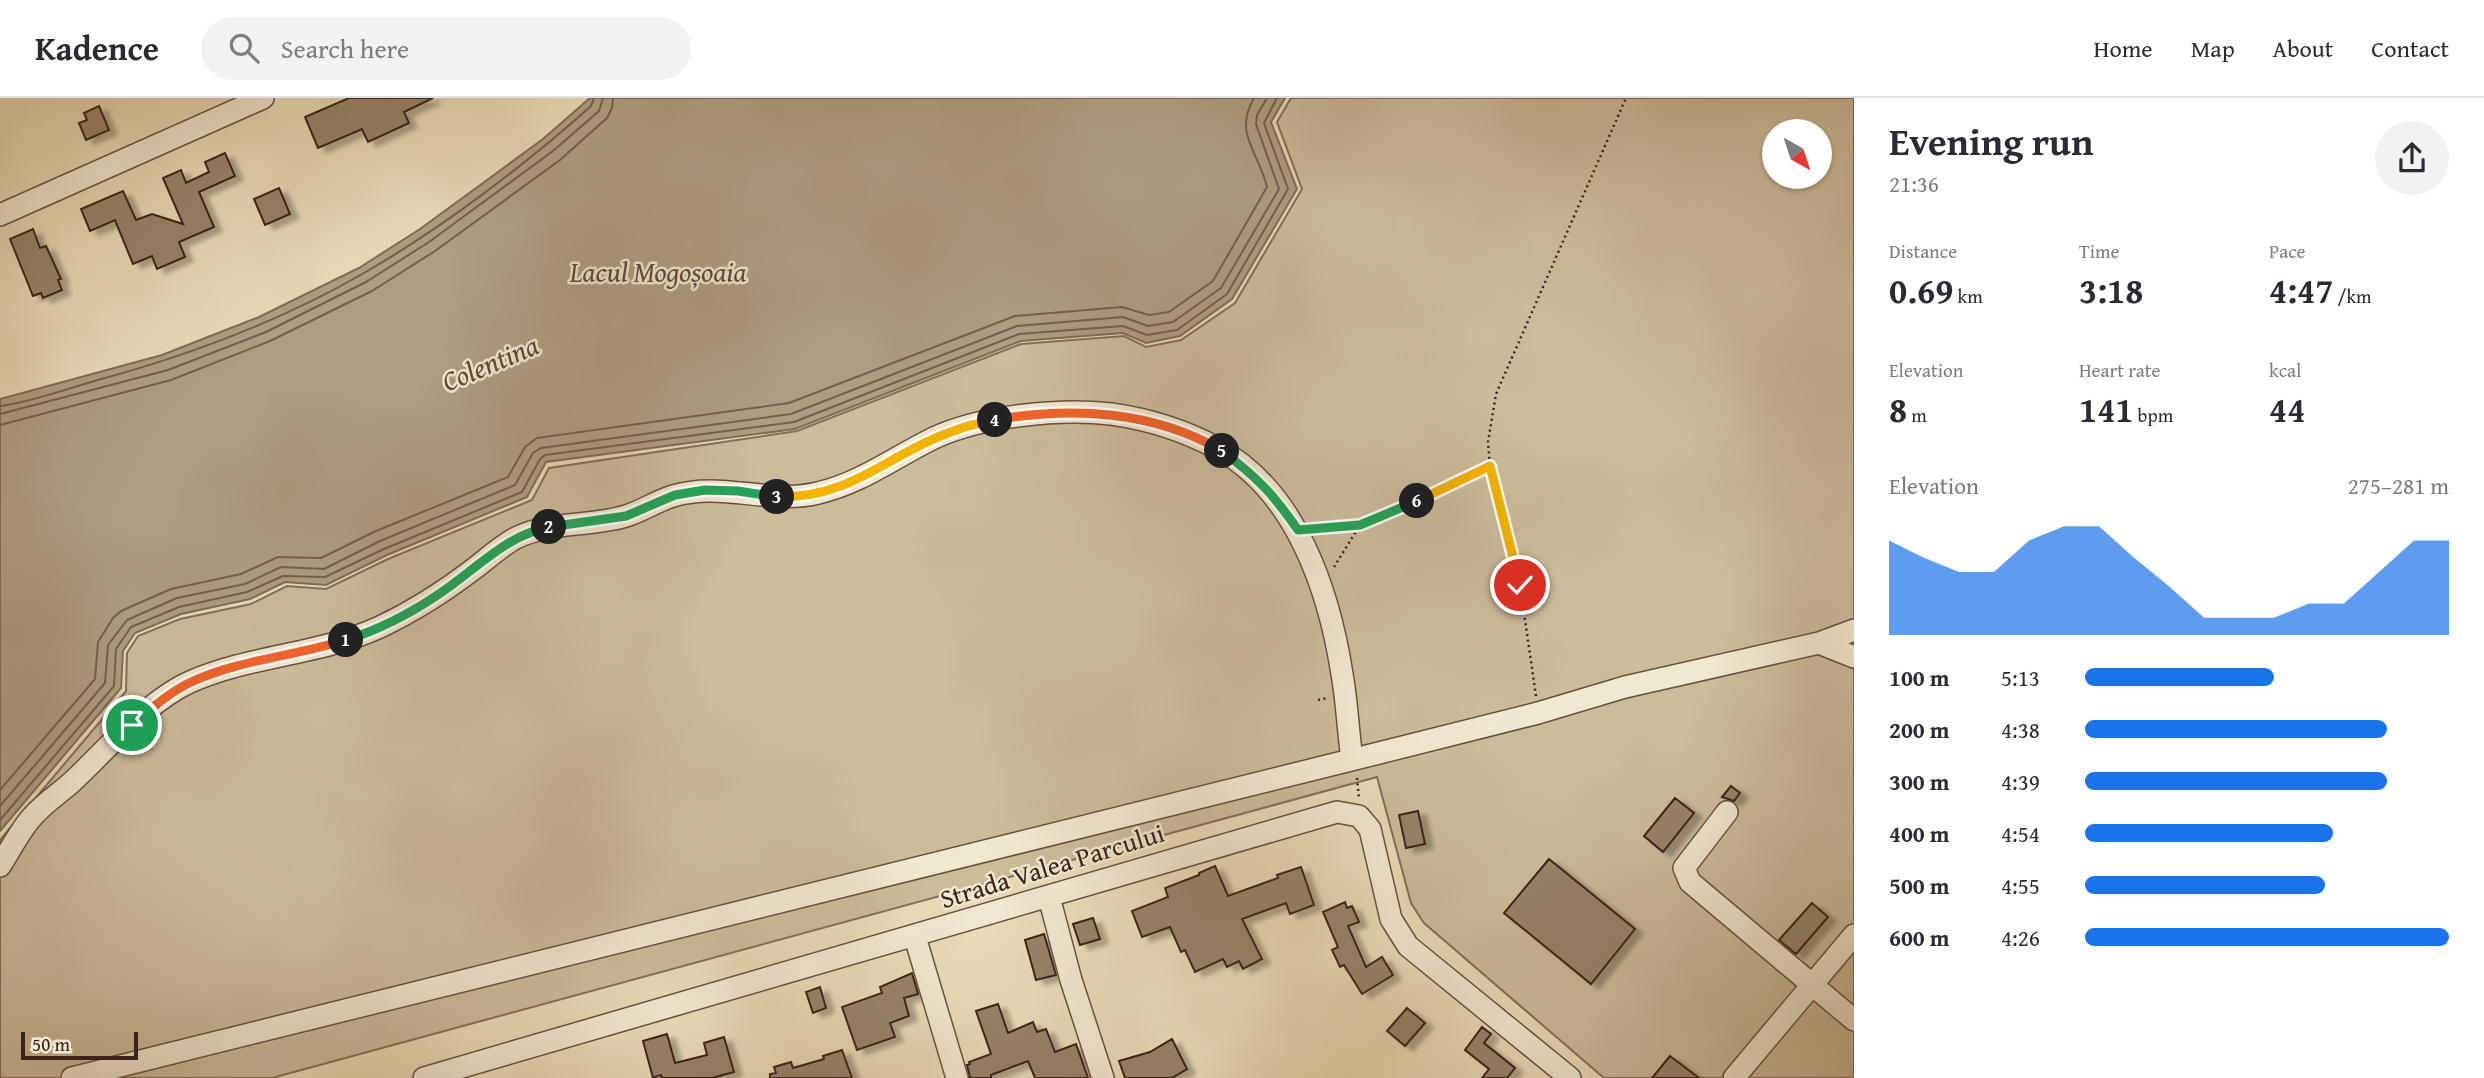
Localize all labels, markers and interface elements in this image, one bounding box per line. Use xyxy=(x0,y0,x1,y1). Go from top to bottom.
search box xyxy=(201,17,691,80)
text: Kadence xyxy=(35,24,159,72)
icon: search xyxy=(225,29,263,67)
text: Search here xyxy=(281,29,409,68)
text: Home xyxy=(2094,31,2153,66)
text: Map xyxy=(2191,31,2235,66)
text: About xyxy=(2273,31,2333,66)
text: Contact xyxy=(2371,31,2449,66)
text: Evening run xyxy=(1889,113,2093,169)
north arrow xyxy=(1762,119,1832,189)
map controls xyxy=(1762,119,1832,189)
button: share xyxy=(2375,121,2449,195)
text: 21:36 xyxy=(1889,167,1939,200)
text: Distance xyxy=(1889,237,1957,265)
text: Time xyxy=(2079,237,2119,265)
text: Pace xyxy=(2269,237,2306,265)
water label: Lacul Mogoșoaia xyxy=(569,251,746,292)
text: 0.69 xyxy=(1889,265,1953,316)
text: 3:18 xyxy=(2079,265,2143,316)
text: 4:47 xyxy=(2269,265,2333,316)
text: km xyxy=(1953,282,1983,310)
text: /km xyxy=(2333,282,2372,310)
water label: Colentina xyxy=(435,324,545,401)
text: Elevation xyxy=(1889,356,1963,384)
text: Heart rate xyxy=(2079,356,2160,384)
text: kcal xyxy=(2269,356,2301,384)
text: 8 xyxy=(1889,384,1907,435)
text: 141 xyxy=(2079,384,2133,435)
text: 44 xyxy=(2269,384,2305,435)
text: m xyxy=(1907,401,1927,429)
text: bpm xyxy=(2133,401,2173,429)
pin: 4 xyxy=(978,402,1012,438)
text: 4 xyxy=(990,405,999,433)
pin: 5 xyxy=(1204,434,1240,468)
text: 5 xyxy=(1217,436,1226,464)
text: Elevation xyxy=(1889,469,1979,502)
text: 275–281 m xyxy=(2348,469,2449,502)
pin: 3 xyxy=(760,480,794,514)
text: 3 xyxy=(772,482,781,510)
pin: 6 xyxy=(1400,484,1434,518)
text: 6 xyxy=(1412,486,1421,514)
pin: 2 xyxy=(532,510,566,544)
text: 2 xyxy=(544,512,553,540)
pin xyxy=(1490,555,1550,615)
icon: check xyxy=(1501,566,1539,604)
pin: 1 xyxy=(328,622,364,658)
text: 1 xyxy=(341,625,350,653)
text: 100 m xyxy=(1889,661,1950,694)
text: 5:13 xyxy=(2001,661,2040,694)
pin xyxy=(102,695,162,755)
icon: arrive xyxy=(113,706,151,744)
text: 200 m xyxy=(1889,713,1950,746)
text: 4:38 xyxy=(2001,713,2040,746)
text: 300 m xyxy=(1889,765,1950,798)
text: 4:39 xyxy=(2001,765,2040,798)
street label: Strada Valea Parcului xyxy=(935,813,1169,918)
text: 400 m xyxy=(1889,817,1950,850)
text: 4:54 xyxy=(2001,817,2040,850)
text: 500 m xyxy=(1889,869,1950,902)
text: 4:55 xyxy=(2001,869,2040,902)
text: 600 m xyxy=(1889,921,1950,954)
text: 4:26 xyxy=(2001,921,2040,954)
scale bar xyxy=(21,1029,138,1061)
text: 50 m xyxy=(32,1030,70,1058)

